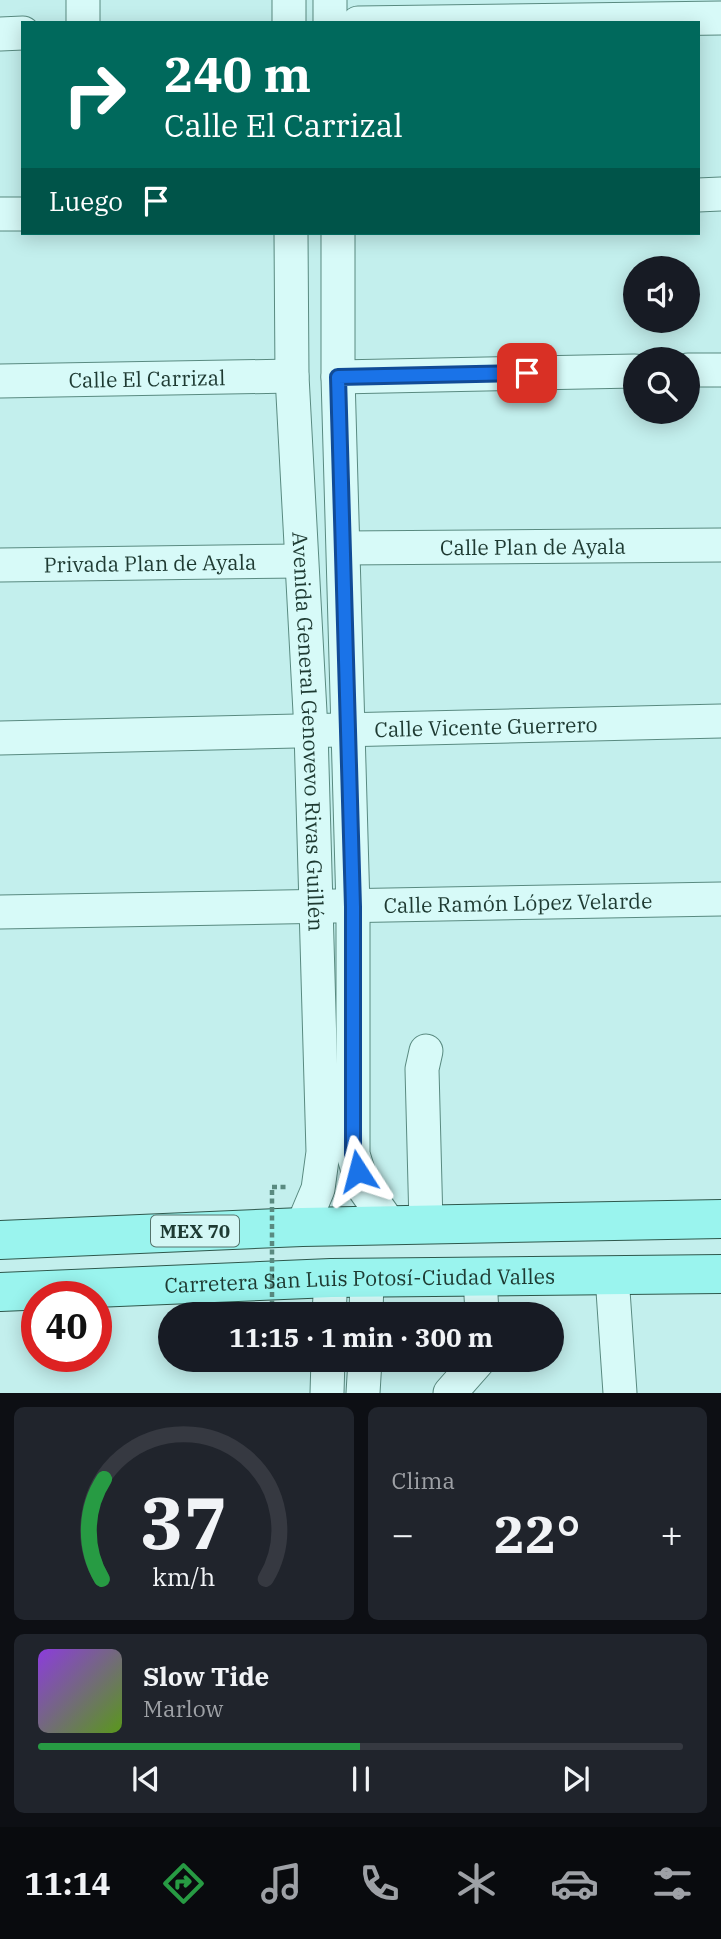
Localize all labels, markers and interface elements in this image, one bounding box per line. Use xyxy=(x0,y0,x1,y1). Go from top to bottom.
text: 240 m xyxy=(164,42,311,105)
icon: right xyxy=(49,49,140,140)
text: Calle El Carrizal xyxy=(164,104,403,146)
icon: arrive xyxy=(137,182,175,220)
text: Luego xyxy=(49,184,123,218)
map controls xyxy=(623,256,700,424)
button: sound xyxy=(623,256,700,333)
pin xyxy=(497,343,557,403)
button: search xyxy=(623,347,700,424)
icon: arrive xyxy=(508,354,546,392)
street label: Calle El Carrizal xyxy=(68,363,226,394)
street label: Avenida General Genovevo Rivas Guillén xyxy=(286,531,331,932)
street label: Calle Plan de Ayala xyxy=(440,532,626,561)
street label: Privada Plan de Ayala xyxy=(43,548,257,578)
street label: Calle Vicente Guerrero xyxy=(374,710,598,743)
street label: Calle Ramón López Velarde xyxy=(383,886,653,919)
position arrow xyxy=(321,1134,395,1208)
road number: MEX 70 xyxy=(151,1216,239,1246)
street label: Carretera San Luis Potosí-Ciudad Valles xyxy=(164,1262,555,1299)
speed limit sign: 40 xyxy=(21,1281,112,1372)
text: 11:15 · 1 min · 300 m xyxy=(229,1320,493,1354)
text: Clima xyxy=(392,1465,455,1495)
text: 37 xyxy=(140,1475,227,1570)
text: 22° xyxy=(494,1500,581,1567)
text: − xyxy=(392,1509,414,1558)
text: + xyxy=(660,1509,683,1558)
text: km/h xyxy=(152,1560,215,1593)
text: Slow Tide xyxy=(143,1659,269,1693)
text: Marlow xyxy=(143,1693,223,1723)
icon: previous xyxy=(127,1760,165,1798)
icon: pause xyxy=(342,1760,380,1798)
icon: next xyxy=(557,1760,595,1798)
icon: directions xyxy=(159,1859,208,1908)
icon: music xyxy=(257,1859,306,1908)
icon: phone xyxy=(355,1859,404,1908)
icon: climate xyxy=(452,1859,501,1908)
icon: car xyxy=(550,1859,599,1908)
icon: filters xyxy=(648,1859,697,1908)
text: 11:14 xyxy=(24,1862,111,1904)

